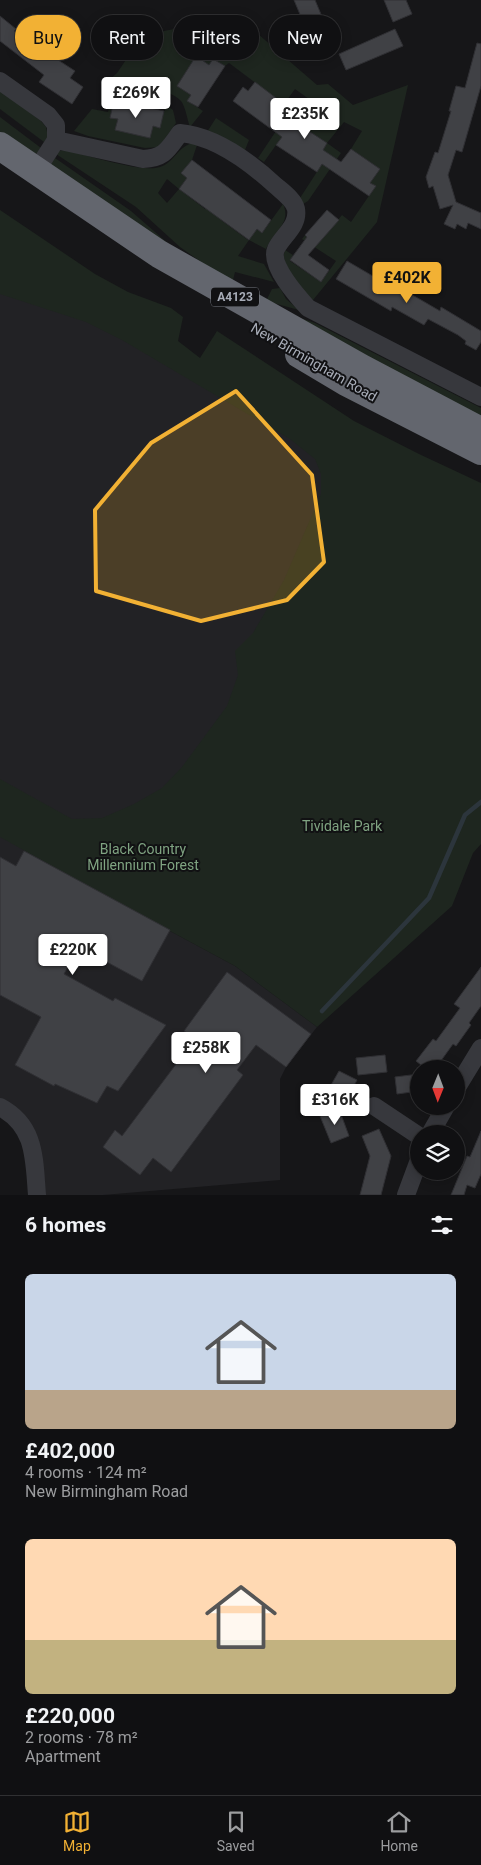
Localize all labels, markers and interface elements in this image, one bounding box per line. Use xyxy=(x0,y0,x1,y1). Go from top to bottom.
chip: Buy xyxy=(15,15,81,60)
chip: Rent xyxy=(91,15,163,60)
chip: Filters xyxy=(173,15,259,60)
chip: New xyxy=(269,15,341,60)
pin: £269K xyxy=(101,76,171,119)
text: £269K xyxy=(112,83,160,102)
pin: £235K xyxy=(270,98,340,140)
text: £235K xyxy=(281,104,329,123)
pin: £402K xyxy=(372,262,442,304)
text: £402K xyxy=(383,268,431,287)
road number: A4123 xyxy=(211,288,259,306)
street label: New Birmingham Road xyxy=(248,319,380,405)
park label: Tividale Park xyxy=(302,818,383,834)
park label: Black Country Millennium Forest xyxy=(87,841,199,873)
pin: £220K xyxy=(38,934,108,976)
text: £220K xyxy=(49,940,97,959)
pin: £258K xyxy=(171,1032,241,1074)
text: £258K xyxy=(182,1038,230,1057)
north arrow xyxy=(410,1060,465,1115)
map controls xyxy=(410,1060,465,1180)
pin: £316K xyxy=(300,1084,370,1126)
text: £316K xyxy=(311,1090,359,1109)
button: layers xyxy=(410,1125,465,1180)
icon: filters xyxy=(428,1211,456,1239)
text: 6 homes xyxy=(25,1213,106,1237)
icon: home xyxy=(196,1307,286,1397)
text: £402,000 xyxy=(25,1439,115,1463)
text: 4 rooms · 124 m² xyxy=(25,1463,147,1482)
text: New Birmingham Road xyxy=(25,1482,188,1501)
icon: home xyxy=(196,1572,286,1662)
text: £220,000 xyxy=(25,1704,115,1728)
text: 2 rooms · 78 m² xyxy=(25,1728,138,1747)
text: Apartment xyxy=(25,1747,101,1766)
tab: Map xyxy=(63,1808,91,1854)
tab: Saved xyxy=(217,1808,255,1854)
tab: Home xyxy=(380,1808,418,1854)

